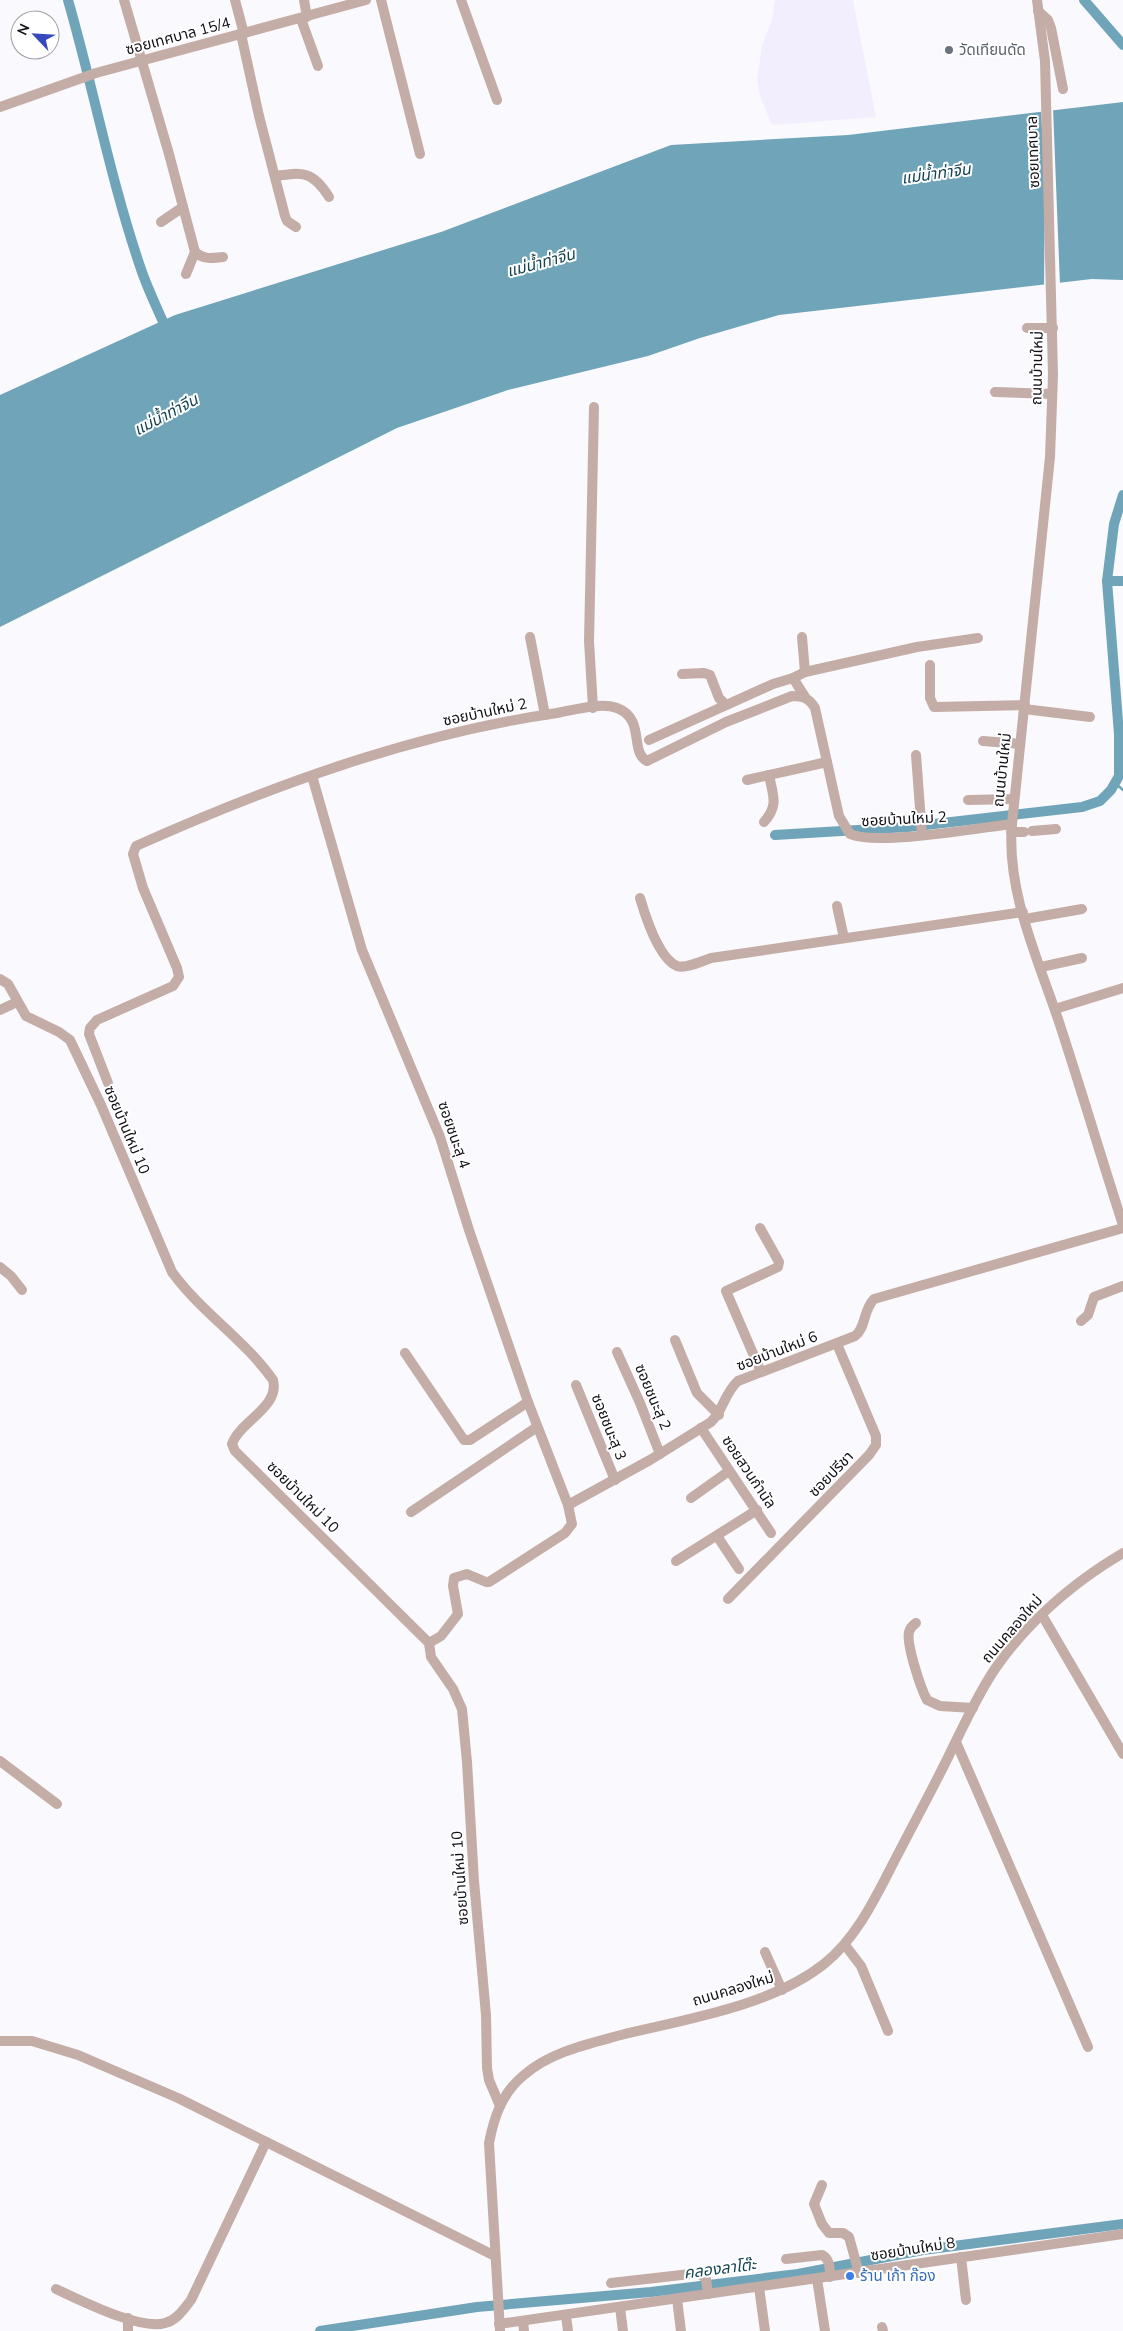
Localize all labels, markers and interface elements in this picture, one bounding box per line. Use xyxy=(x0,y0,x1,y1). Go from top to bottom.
north arrow xyxy=(10,10,60,60)
street label: ซอยเทศบาล 15/4 xyxy=(123,12,233,60)
text: N xyxy=(13,21,34,38)
place label: วัดเทียนดัด xyxy=(959,40,1026,60)
marker: วัดเทียนดัด xyxy=(943,44,955,56)
street label: ซอยเทศบาล xyxy=(1022,115,1044,189)
water label: แม่น้ำท่าจีน xyxy=(900,157,973,190)
water label: แม่น้ำท่าจีน xyxy=(504,242,579,283)
street label: ถนนบ้านใหม่ xyxy=(1026,331,1048,405)
water label: แม่น้ำท่าจีน xyxy=(130,387,203,441)
street label: ซอยบ้านใหม่ 2 xyxy=(441,693,529,731)
street label: ถนนบ้านใหม่ xyxy=(988,732,1016,808)
street label: ซอยบ้านใหม่ 2 xyxy=(861,807,947,831)
street label: ซอยบ้านใหม่ 10 xyxy=(99,1083,155,1177)
street label: ซอยชนะสุ 4 xyxy=(433,1099,475,1171)
street label: ซอยบ้านใหม่ 6 xyxy=(734,1326,820,1376)
street label: ซอยชนะสุ 2 xyxy=(630,1361,676,1433)
street label: ซอยชนะสุ 3 xyxy=(587,1391,631,1463)
street label: ซอยสวนกำนัล xyxy=(717,1432,781,1512)
street label: ซอยปรีชา xyxy=(804,1447,858,1501)
street label: ซอยบ้านใหม่ 10 xyxy=(263,1457,343,1537)
street label: ถนนคลองใหม่ xyxy=(977,1591,1047,1667)
street label: ซอยบ้านใหม่ 10 xyxy=(447,1830,473,1926)
street label: ถนนคลองใหม่ xyxy=(690,1967,776,2011)
street label: ซอยบ้านใหม่ 8 xyxy=(869,2232,957,2266)
water label: คลองลาโต๊ะ xyxy=(683,2253,759,2284)
place label: ร้าน เก้า ก๊อง xyxy=(860,2266,936,2286)
marker: ร้าน เก้า ก๊อง xyxy=(844,2270,856,2282)

